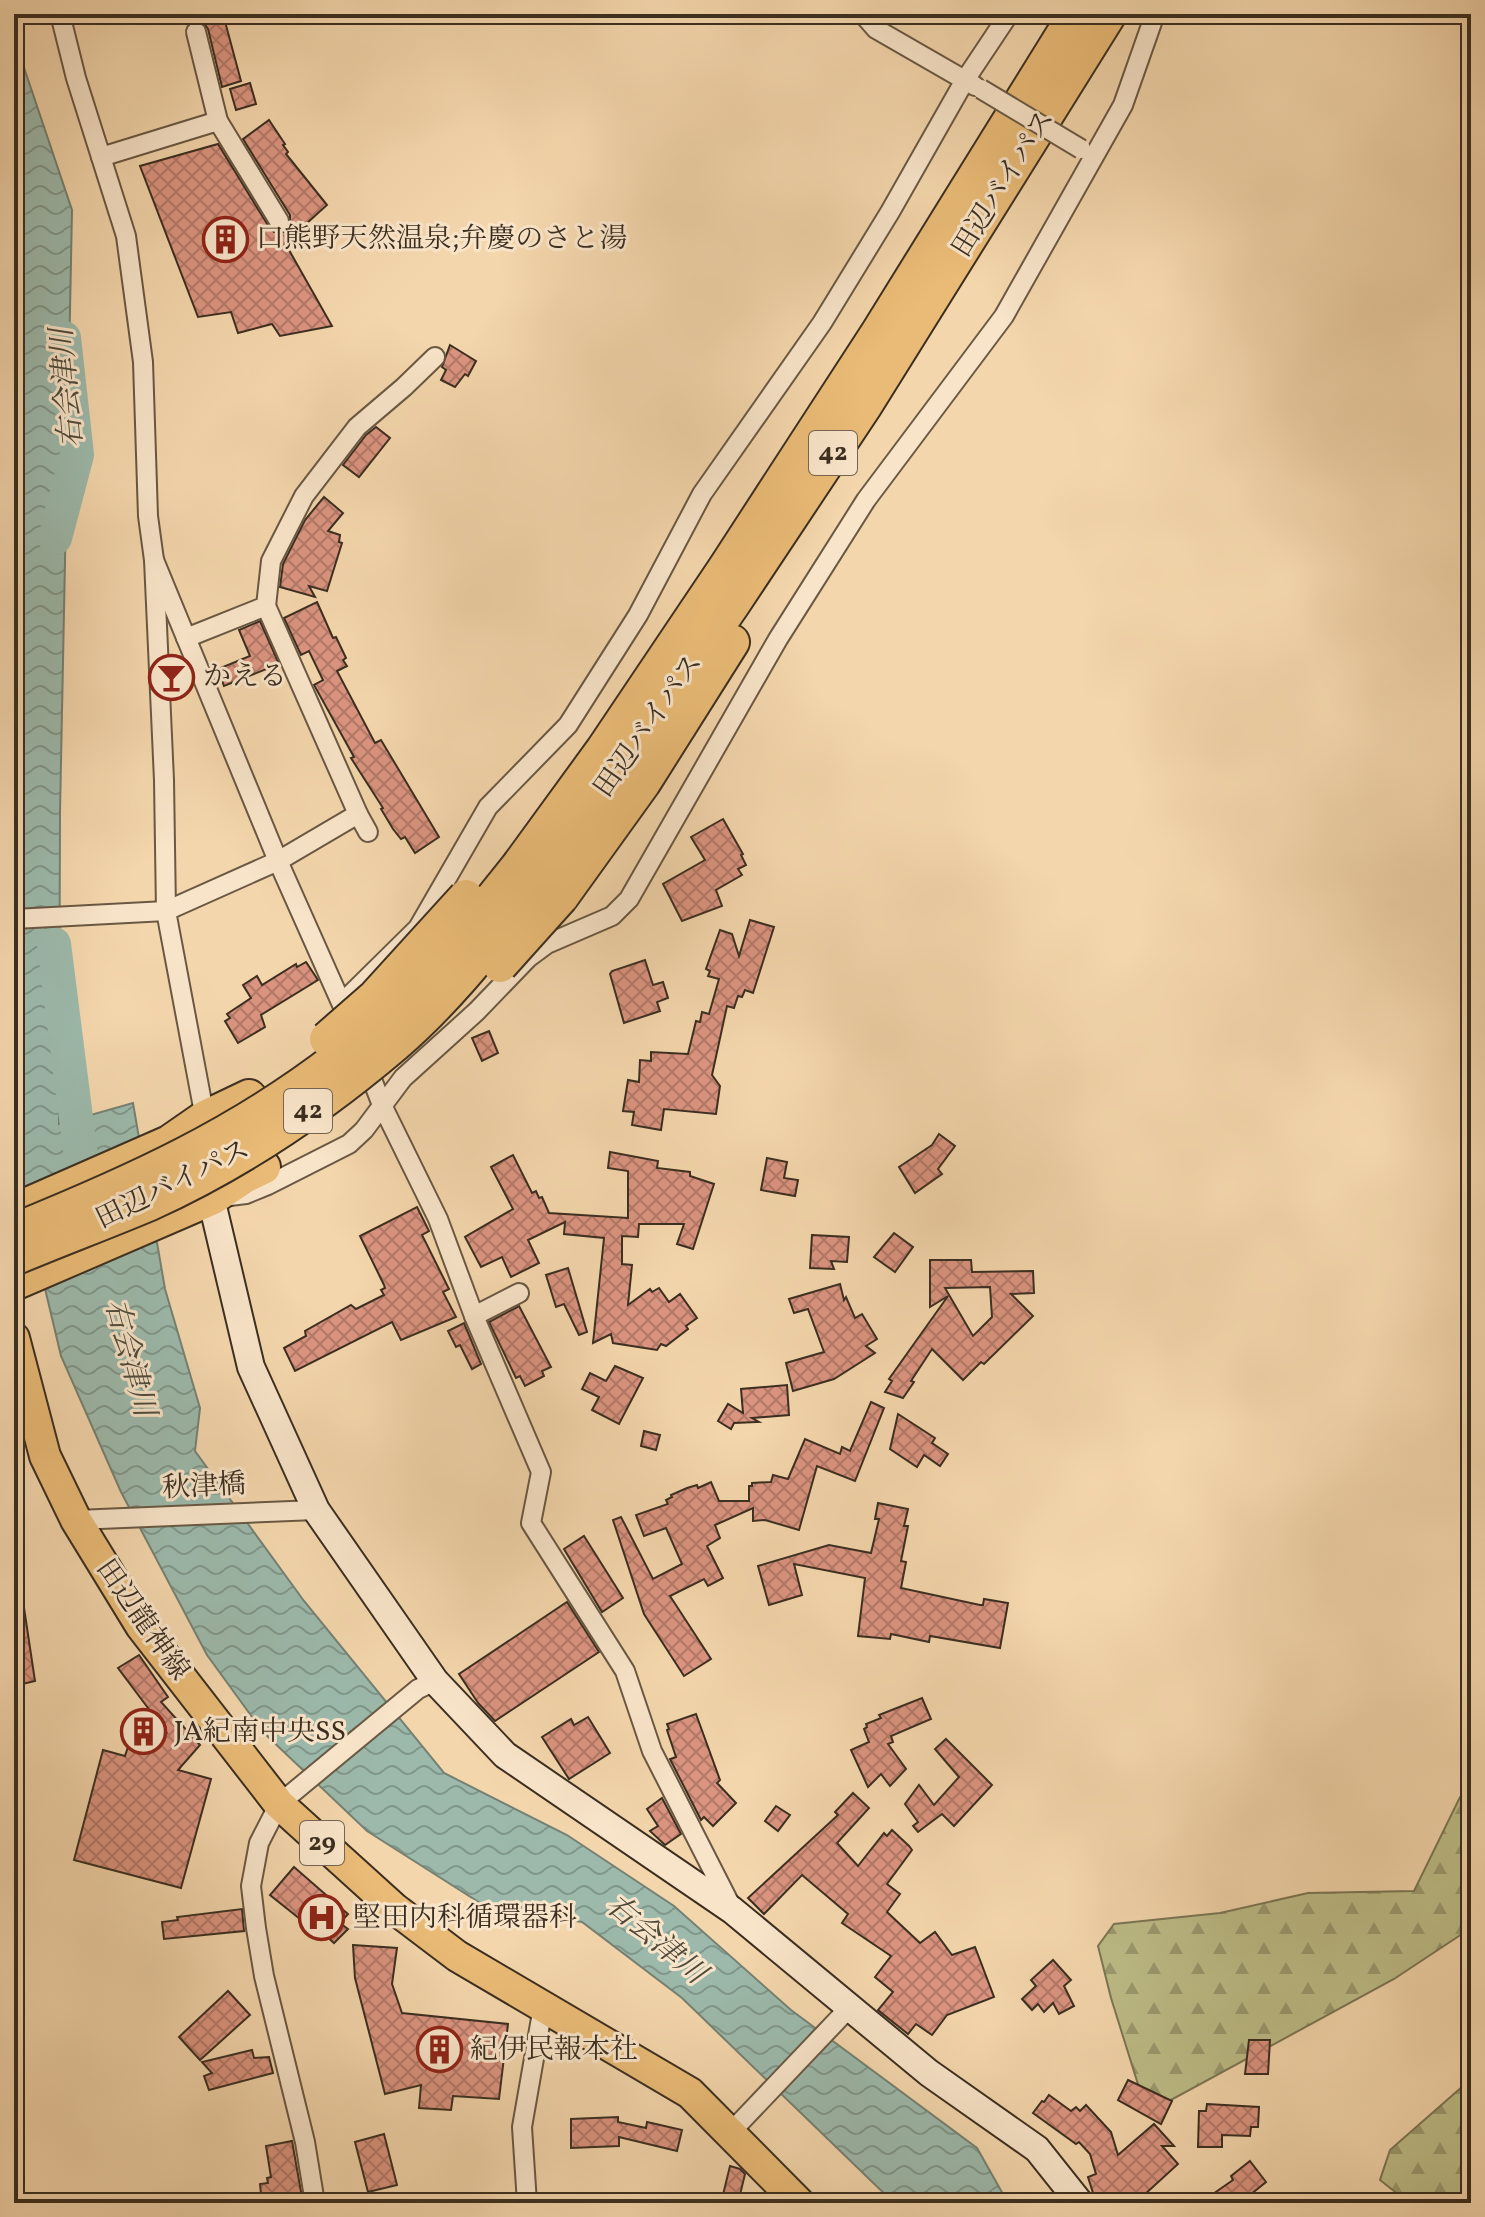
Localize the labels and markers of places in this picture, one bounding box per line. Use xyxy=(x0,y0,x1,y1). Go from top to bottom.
building icon: 口熊野天然温泉;弁慶のさと湯 xyxy=(201,215,249,263)
place label: 口熊野天然温泉;弁慶のさと湯 xyxy=(256,220,627,259)
bar icon: かえる xyxy=(148,653,196,701)
place label: かえる xyxy=(203,658,287,697)
building icon: JA紀南中央SS xyxy=(119,1708,167,1756)
place label: JA紀南中央SS xyxy=(174,1713,346,1752)
hospital icon: 堅田内科循環器科 xyxy=(298,1894,346,1942)
place label: 堅田内科循環器科 xyxy=(353,1899,577,1938)
building icon: 紀伊民報本社 xyxy=(415,2026,463,2074)
place label: 紀伊民報本社 xyxy=(470,2031,638,2070)

